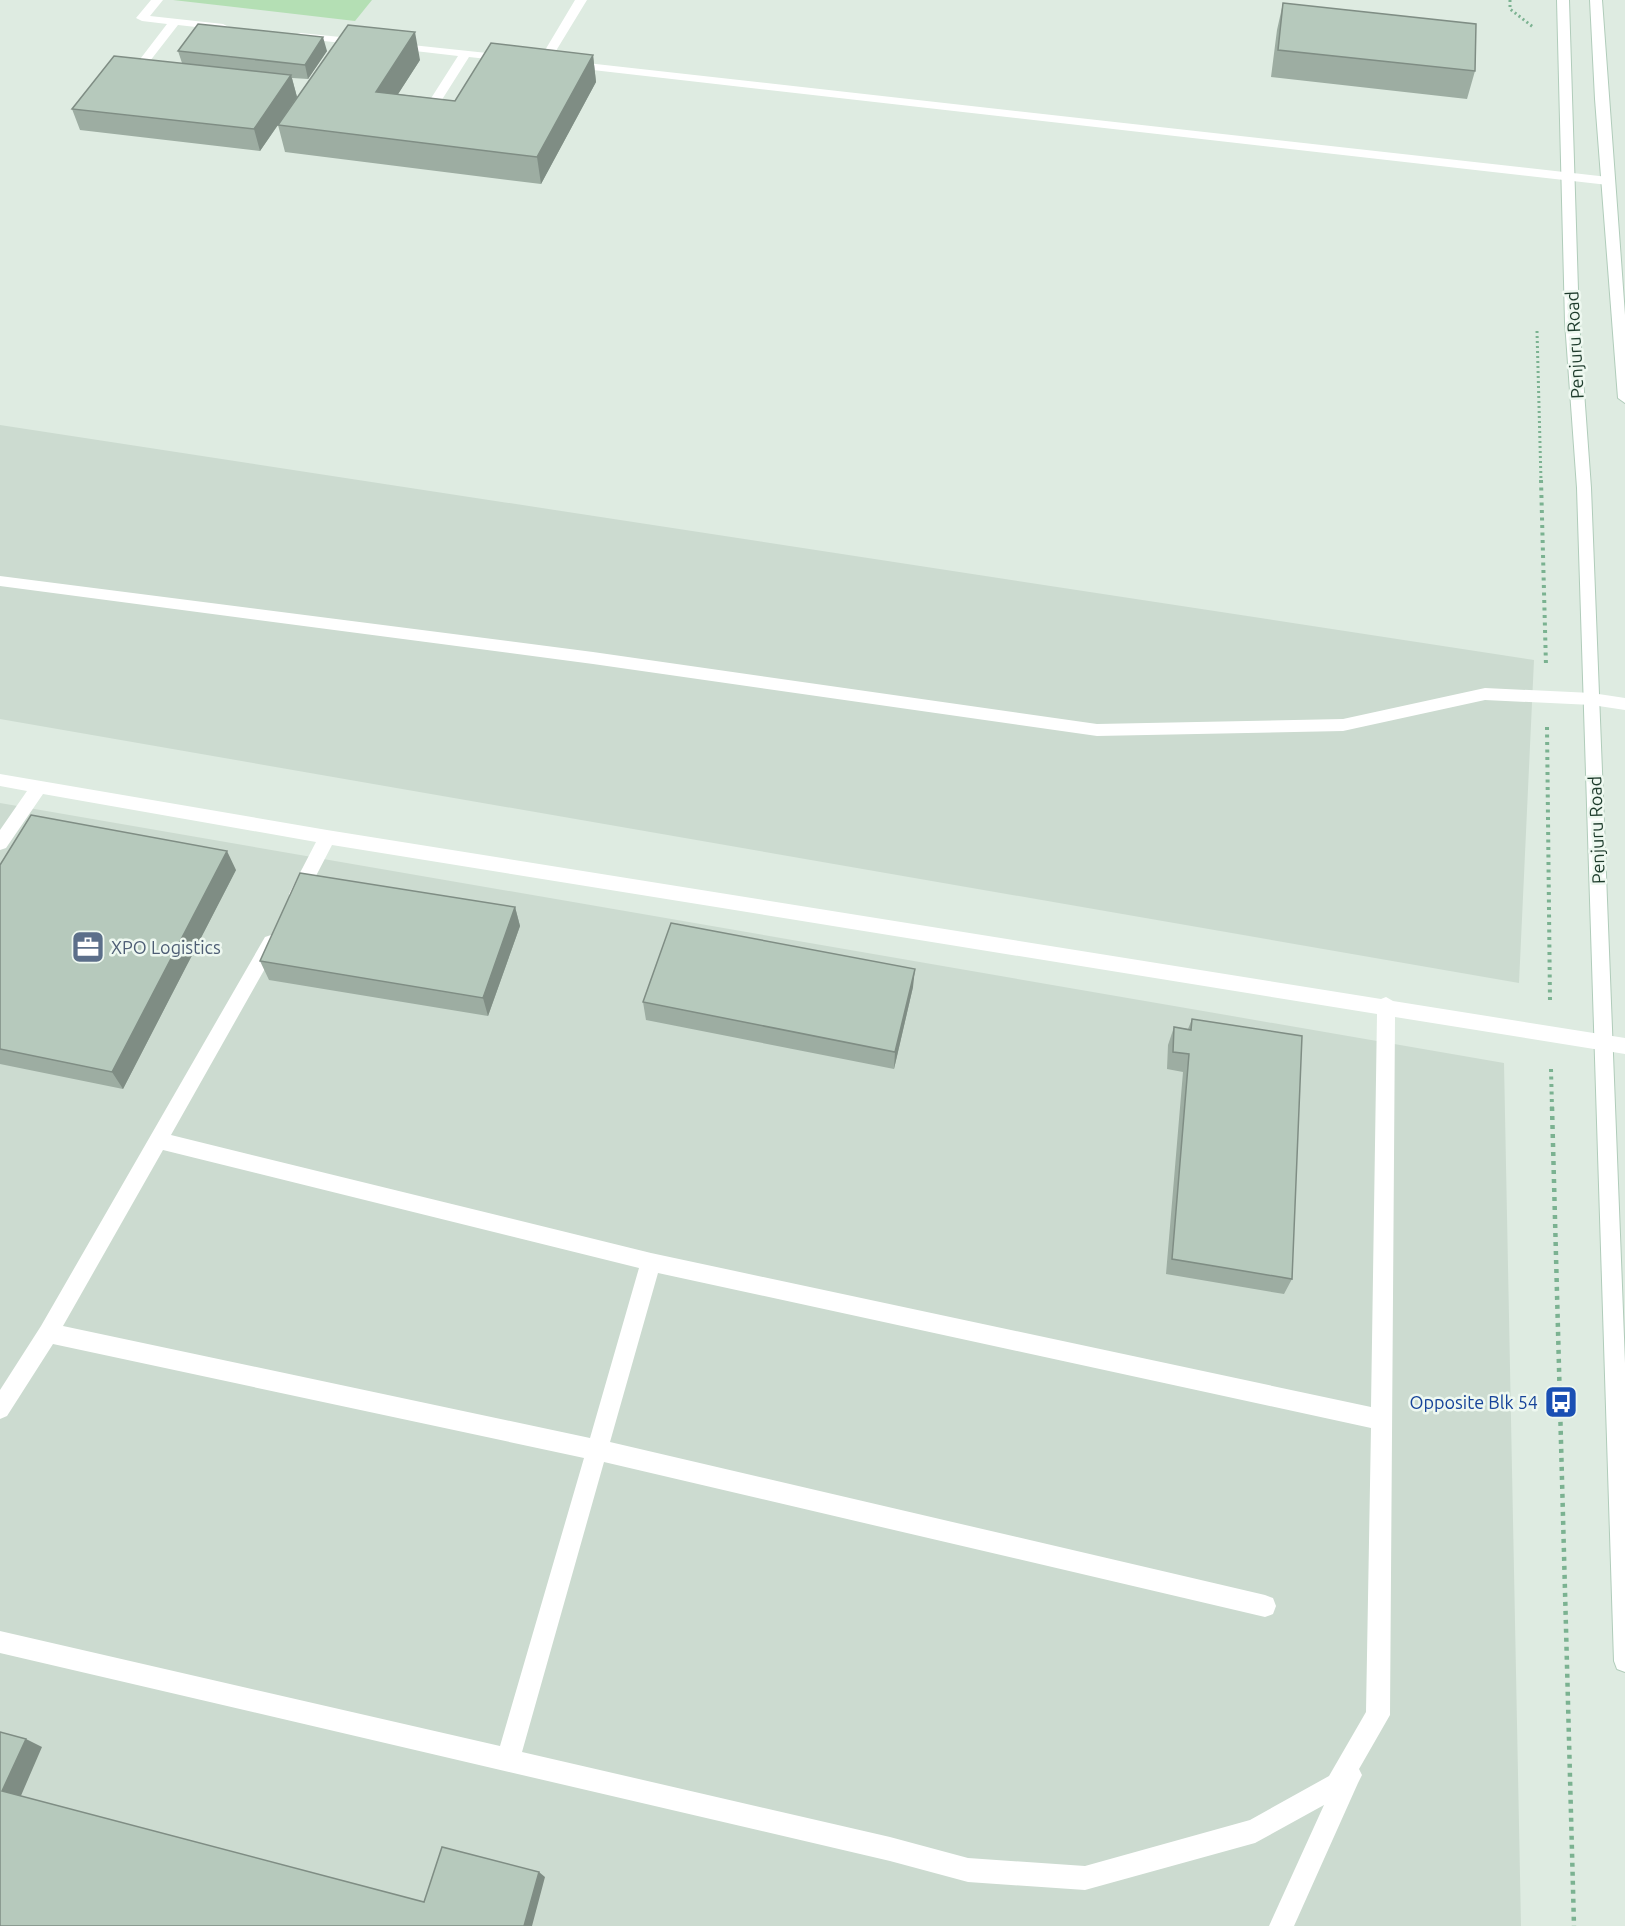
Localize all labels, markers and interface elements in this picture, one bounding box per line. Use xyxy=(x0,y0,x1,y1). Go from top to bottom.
street label: Penjuru Road xyxy=(1561,291,1587,399)
street label: Penjuru Road xyxy=(1584,776,1608,884)
office icon: XPO Logistics xyxy=(70,929,106,965)
place label: XPO Logistics xyxy=(111,937,221,957)
bus stop icon: Opposite Blk 54 xyxy=(1543,1384,1579,1420)
place label: Opposite Blk 54 xyxy=(1409,1392,1538,1412)

